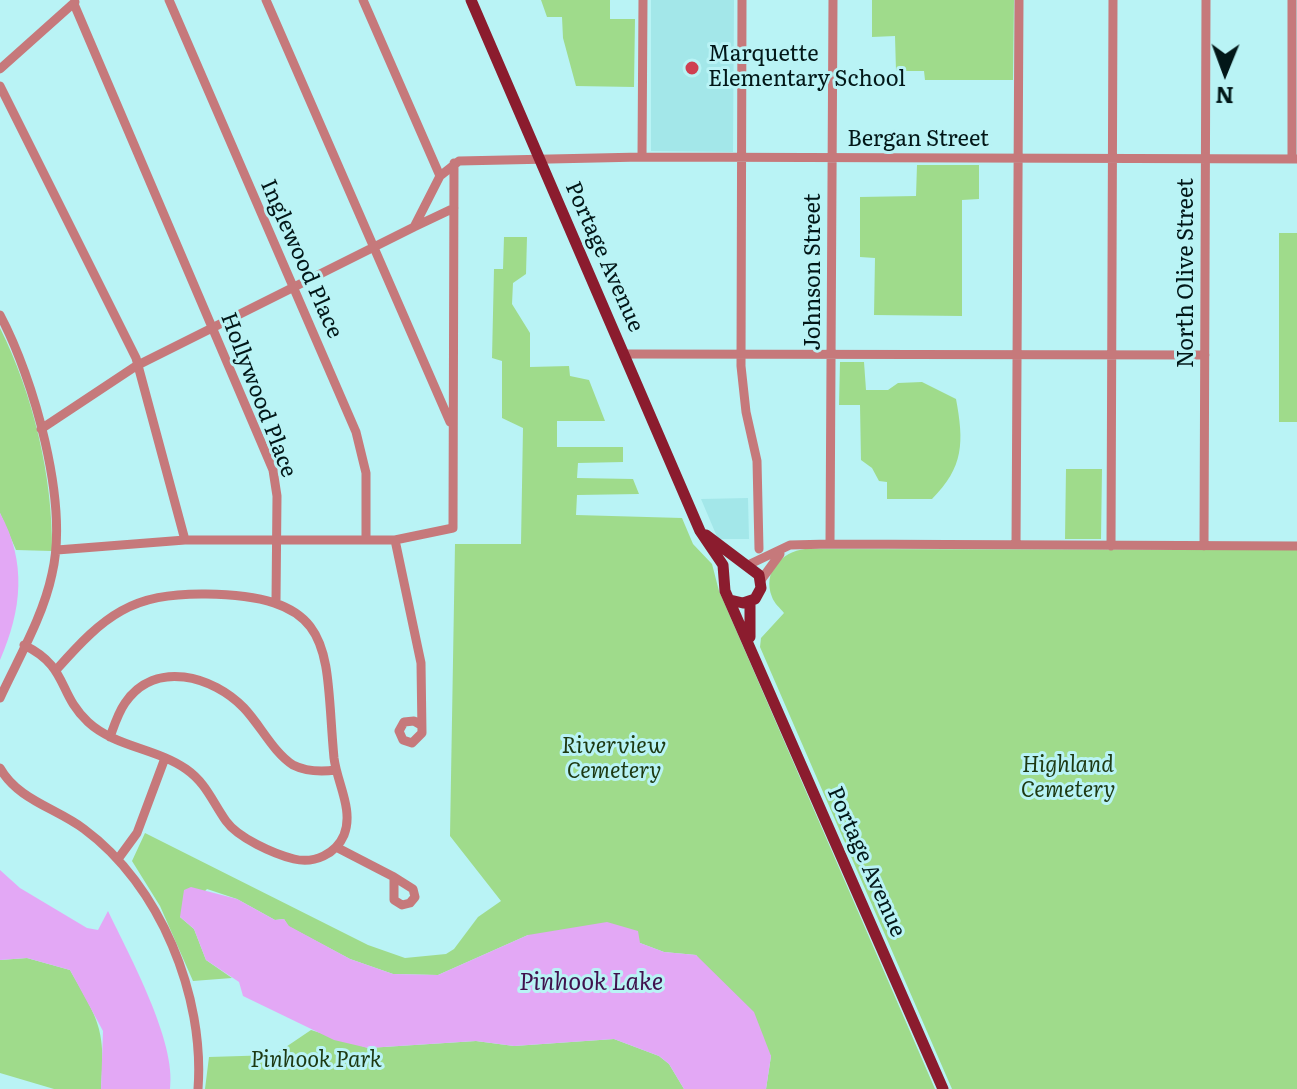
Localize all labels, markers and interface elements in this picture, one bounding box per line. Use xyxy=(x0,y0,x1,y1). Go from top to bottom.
north arrow xyxy=(1185,32,1265,112)
place label: Marquette Elementary School xyxy=(708,42,906,94)
marker: Marquette Elementary School xyxy=(683,59,701,77)
text: N xyxy=(1215,80,1234,113)
street label: Bergan Street xyxy=(847,127,989,153)
street label: Inglewood Place xyxy=(254,176,348,342)
street label: Portage Avenue xyxy=(559,178,649,336)
street label: North Olive Street xyxy=(1174,178,1200,368)
street label: Johnson Street xyxy=(801,193,827,351)
street label: Hollywood Place xyxy=(214,309,302,481)
park label: Riverview Cemetery xyxy=(562,734,666,786)
park label: Highland Cemetery xyxy=(1021,753,1115,804)
street label: Portage Avenue xyxy=(821,783,911,941)
water label: Pinhook Lake xyxy=(519,969,663,997)
park label: Pinhook Park xyxy=(250,1048,382,1074)

